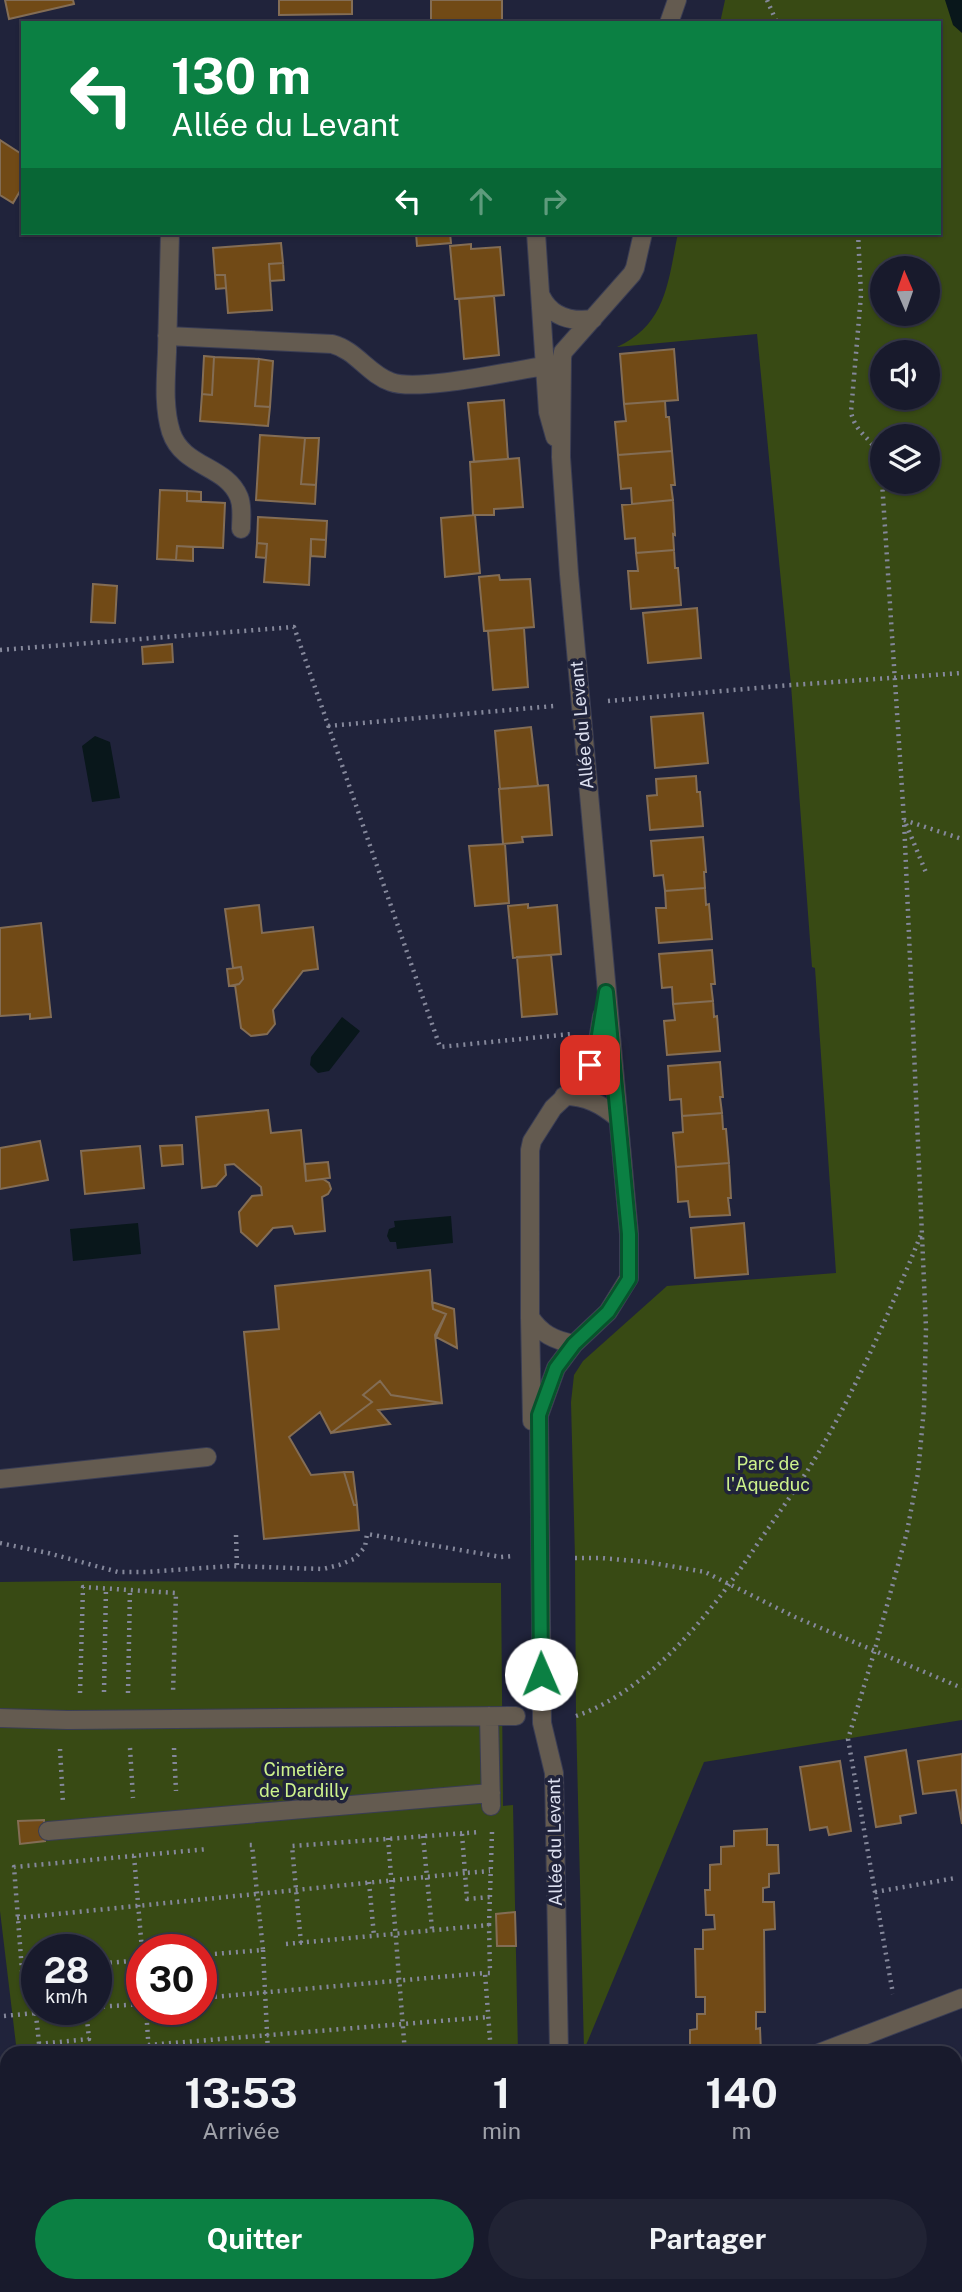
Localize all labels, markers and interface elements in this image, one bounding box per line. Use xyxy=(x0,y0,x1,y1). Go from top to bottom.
text: 130 m xyxy=(171,47,311,105)
icon: left xyxy=(56,49,147,140)
text: Allée du Levant xyxy=(171,106,400,143)
icon: left xyxy=(389,182,427,220)
icon: ahead xyxy=(462,182,500,220)
icon: right xyxy=(535,182,573,220)
north arrow xyxy=(870,256,940,326)
map controls xyxy=(870,256,940,494)
button: sound xyxy=(870,340,940,410)
button: layers xyxy=(870,424,940,494)
street label: Allée du Levant xyxy=(565,660,598,790)
pin xyxy=(560,1035,620,1095)
icon: arrive xyxy=(571,1046,609,1084)
park label: Parc de l'Aqueduc xyxy=(726,1453,810,1495)
position arrow xyxy=(504,1637,578,1711)
park label: Cimetière de Dardilly xyxy=(259,1759,349,1801)
street label: Allée du Levant xyxy=(543,1777,566,1907)
speed limit sign: 30 xyxy=(126,1934,217,2025)
text: 28 xyxy=(44,1950,89,1991)
text: km/h xyxy=(45,1986,88,2007)
text: 13:53 xyxy=(184,2068,298,2117)
text: 1 xyxy=(492,2068,510,2117)
text: 140 xyxy=(705,2068,778,2117)
text: Arrivée xyxy=(202,2117,280,2144)
text: min xyxy=(482,2117,521,2144)
text: m xyxy=(731,2117,751,2144)
button: Quitter xyxy=(35,2199,474,2279)
button: Partager xyxy=(488,2199,927,2279)

